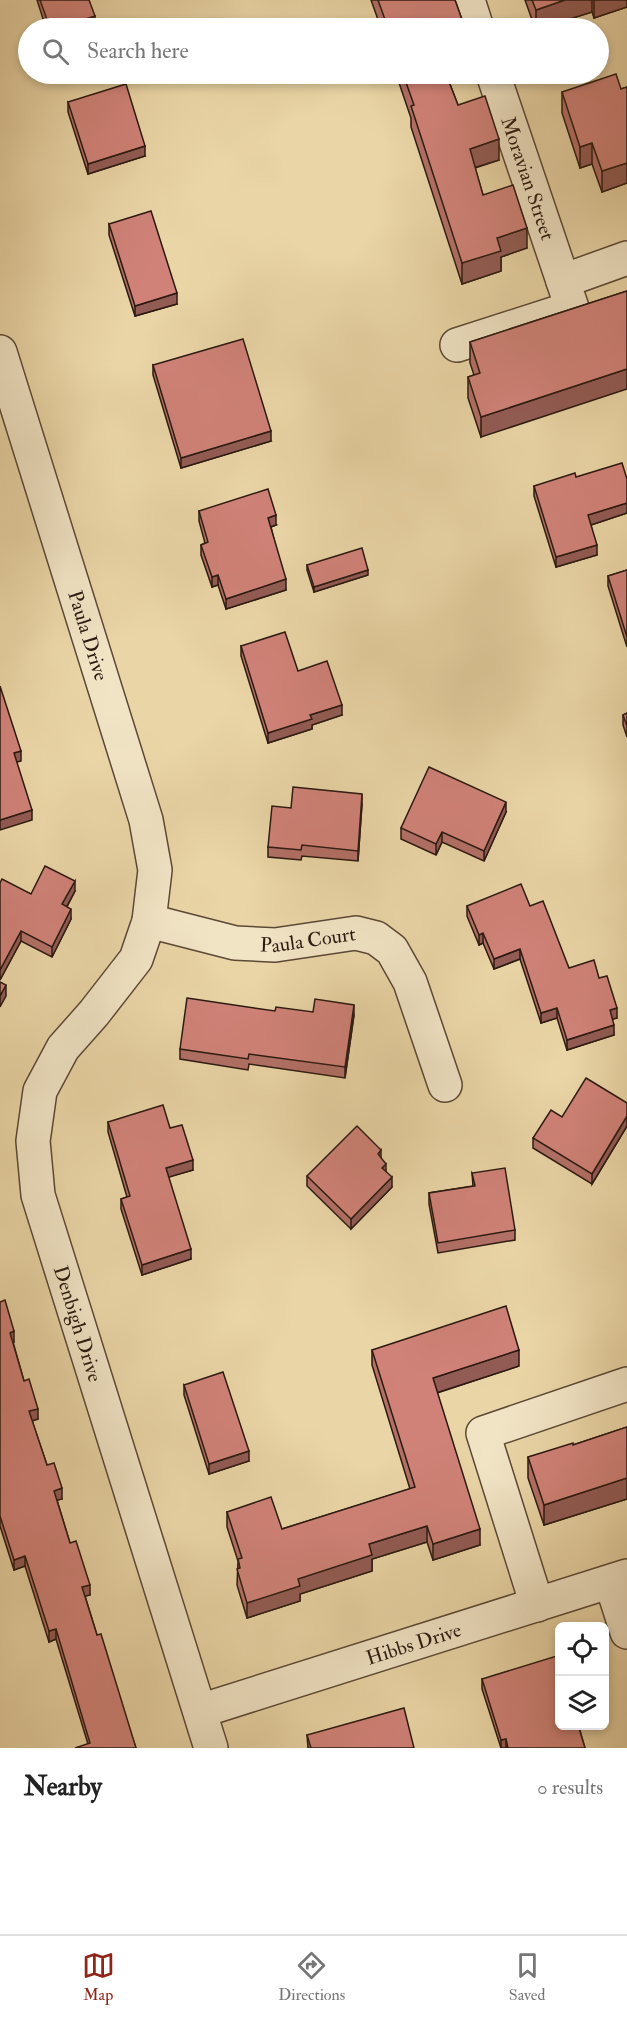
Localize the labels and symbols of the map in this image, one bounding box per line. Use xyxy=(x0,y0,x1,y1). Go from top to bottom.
street label: Moravian Street xyxy=(496,113,561,244)
street label: Paula Drive xyxy=(63,587,114,684)
street label: Paula Court xyxy=(260,921,358,958)
street label: Denbigh Drive xyxy=(48,1262,108,1385)
street label: Hibbs Drive xyxy=(363,1617,464,1670)

